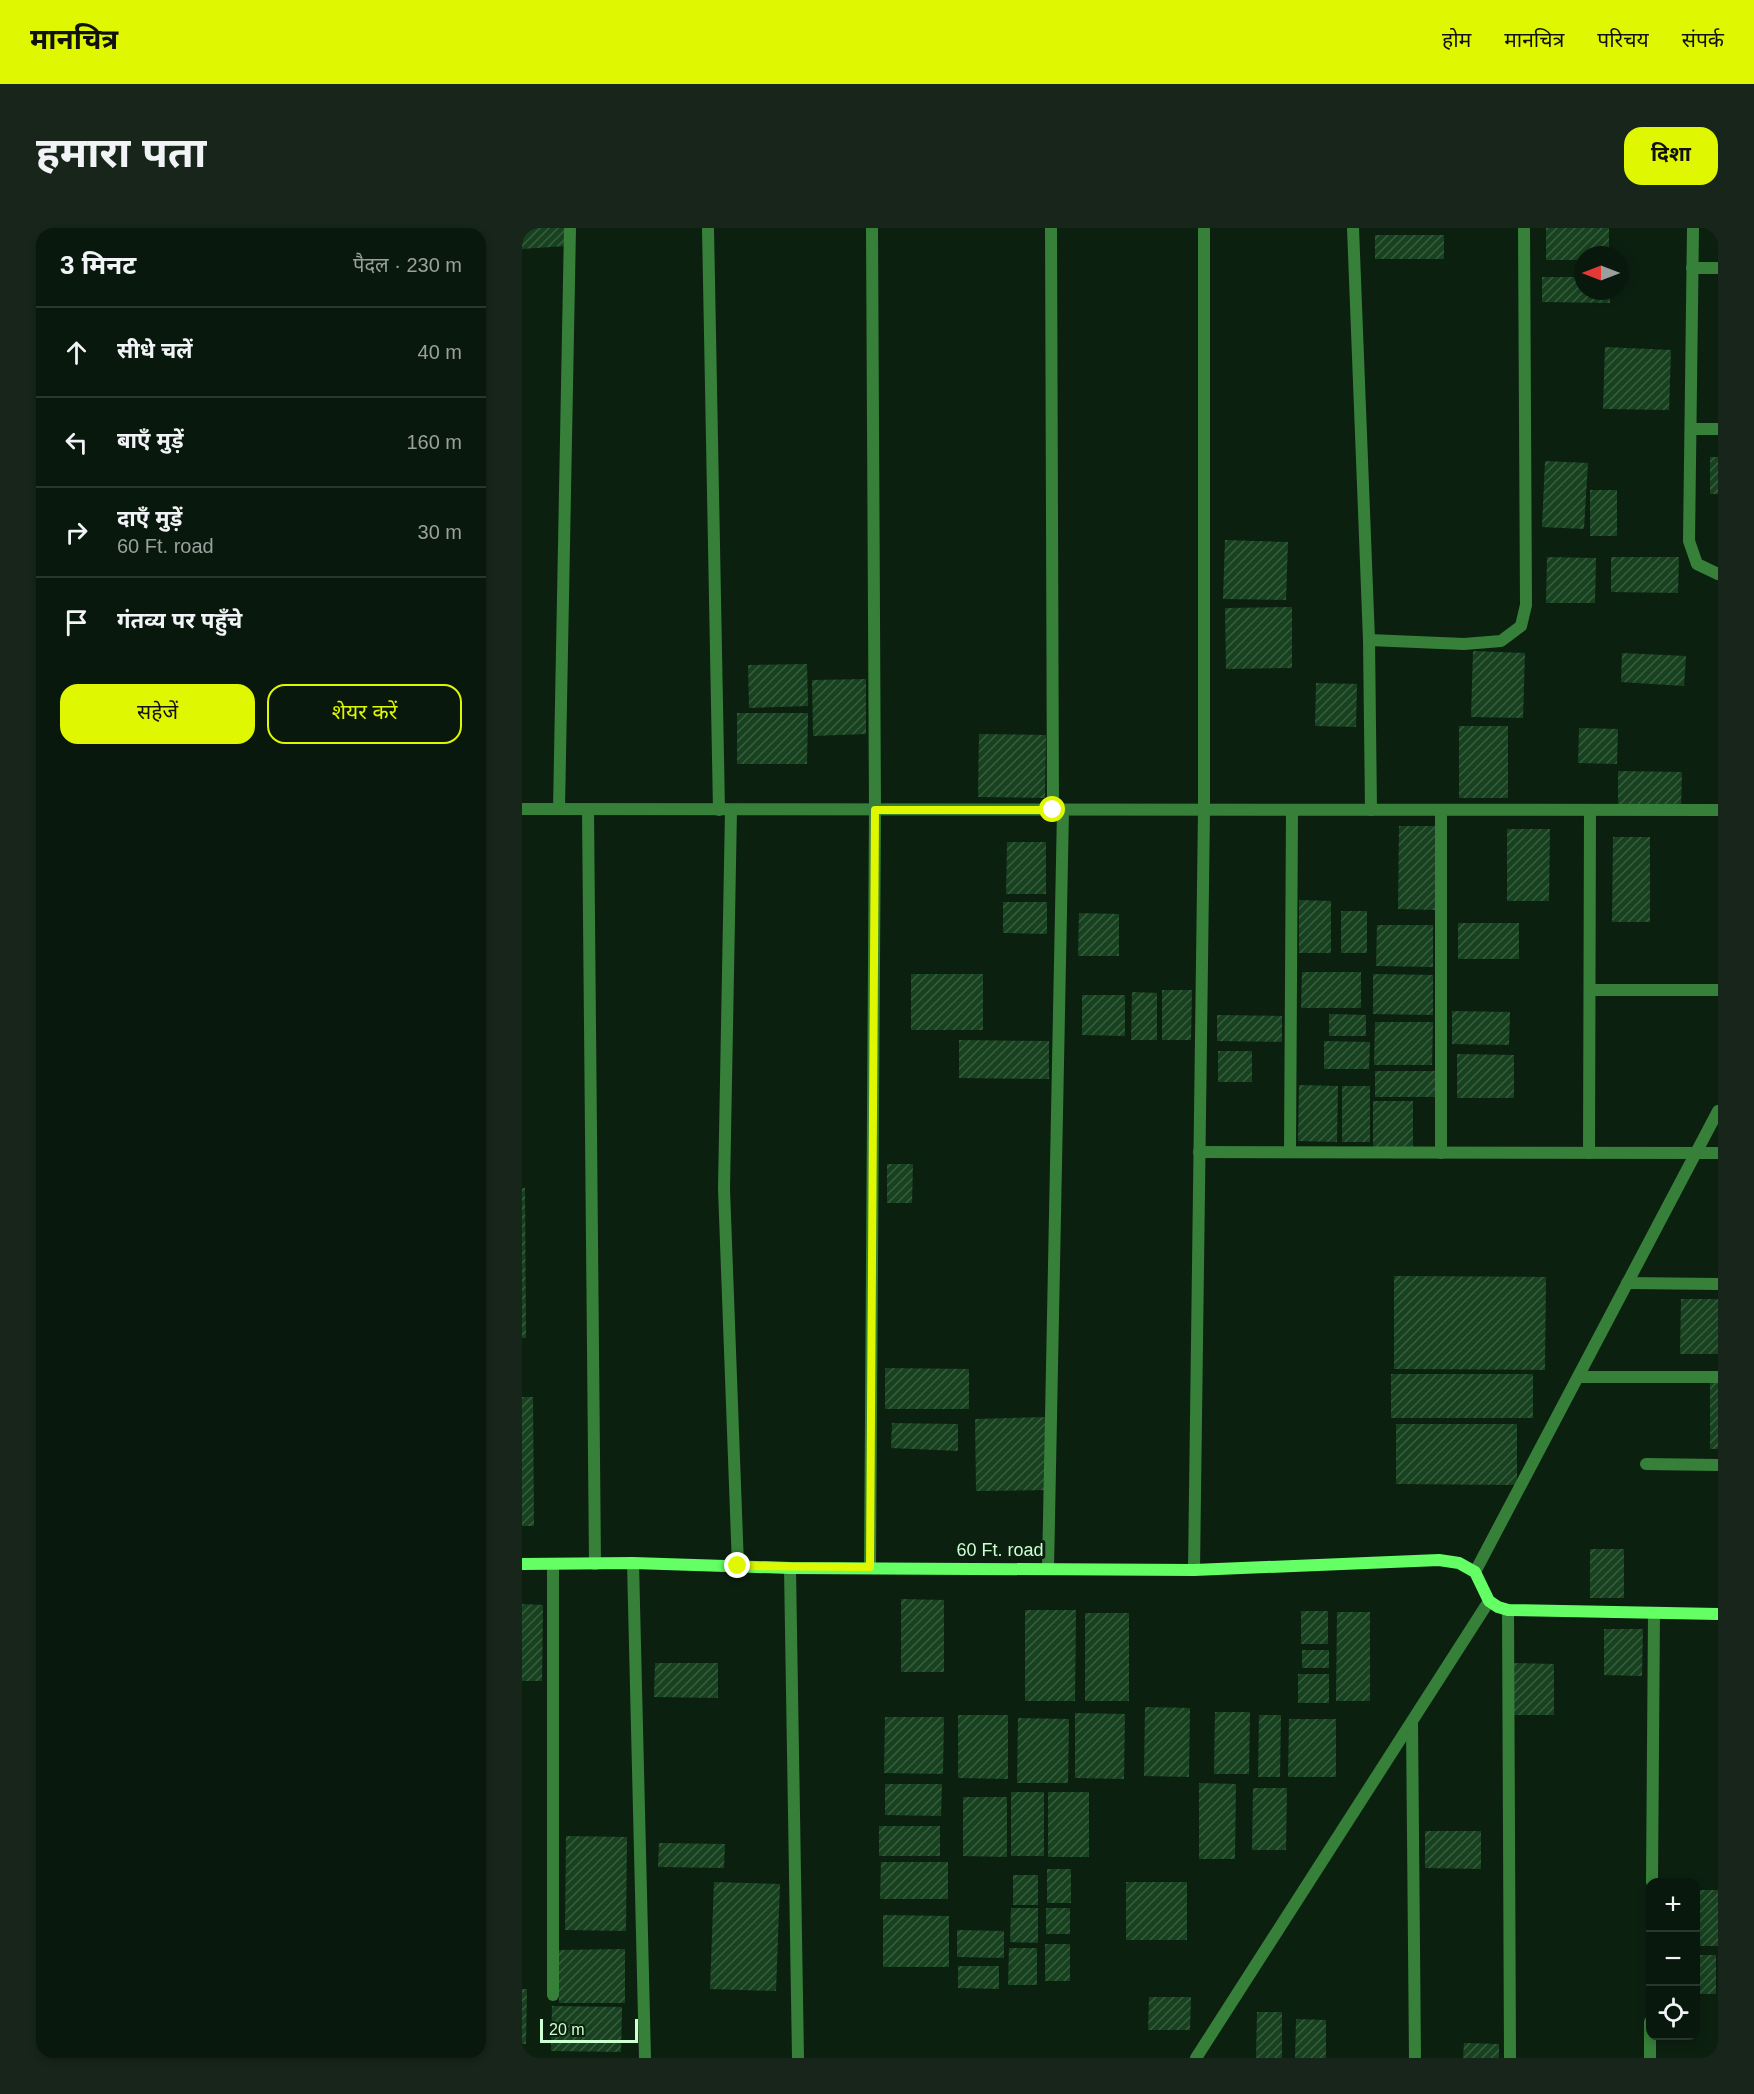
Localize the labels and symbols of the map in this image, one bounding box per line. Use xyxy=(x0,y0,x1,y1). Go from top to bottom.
north arrow xyxy=(1574,246,1628,300)
route start xyxy=(1039,796,1065,822)
street label: 60 Ft. road xyxy=(956,1540,1044,1560)
route end xyxy=(724,1552,750,1578)
scale bar xyxy=(540,2016,638,2044)

